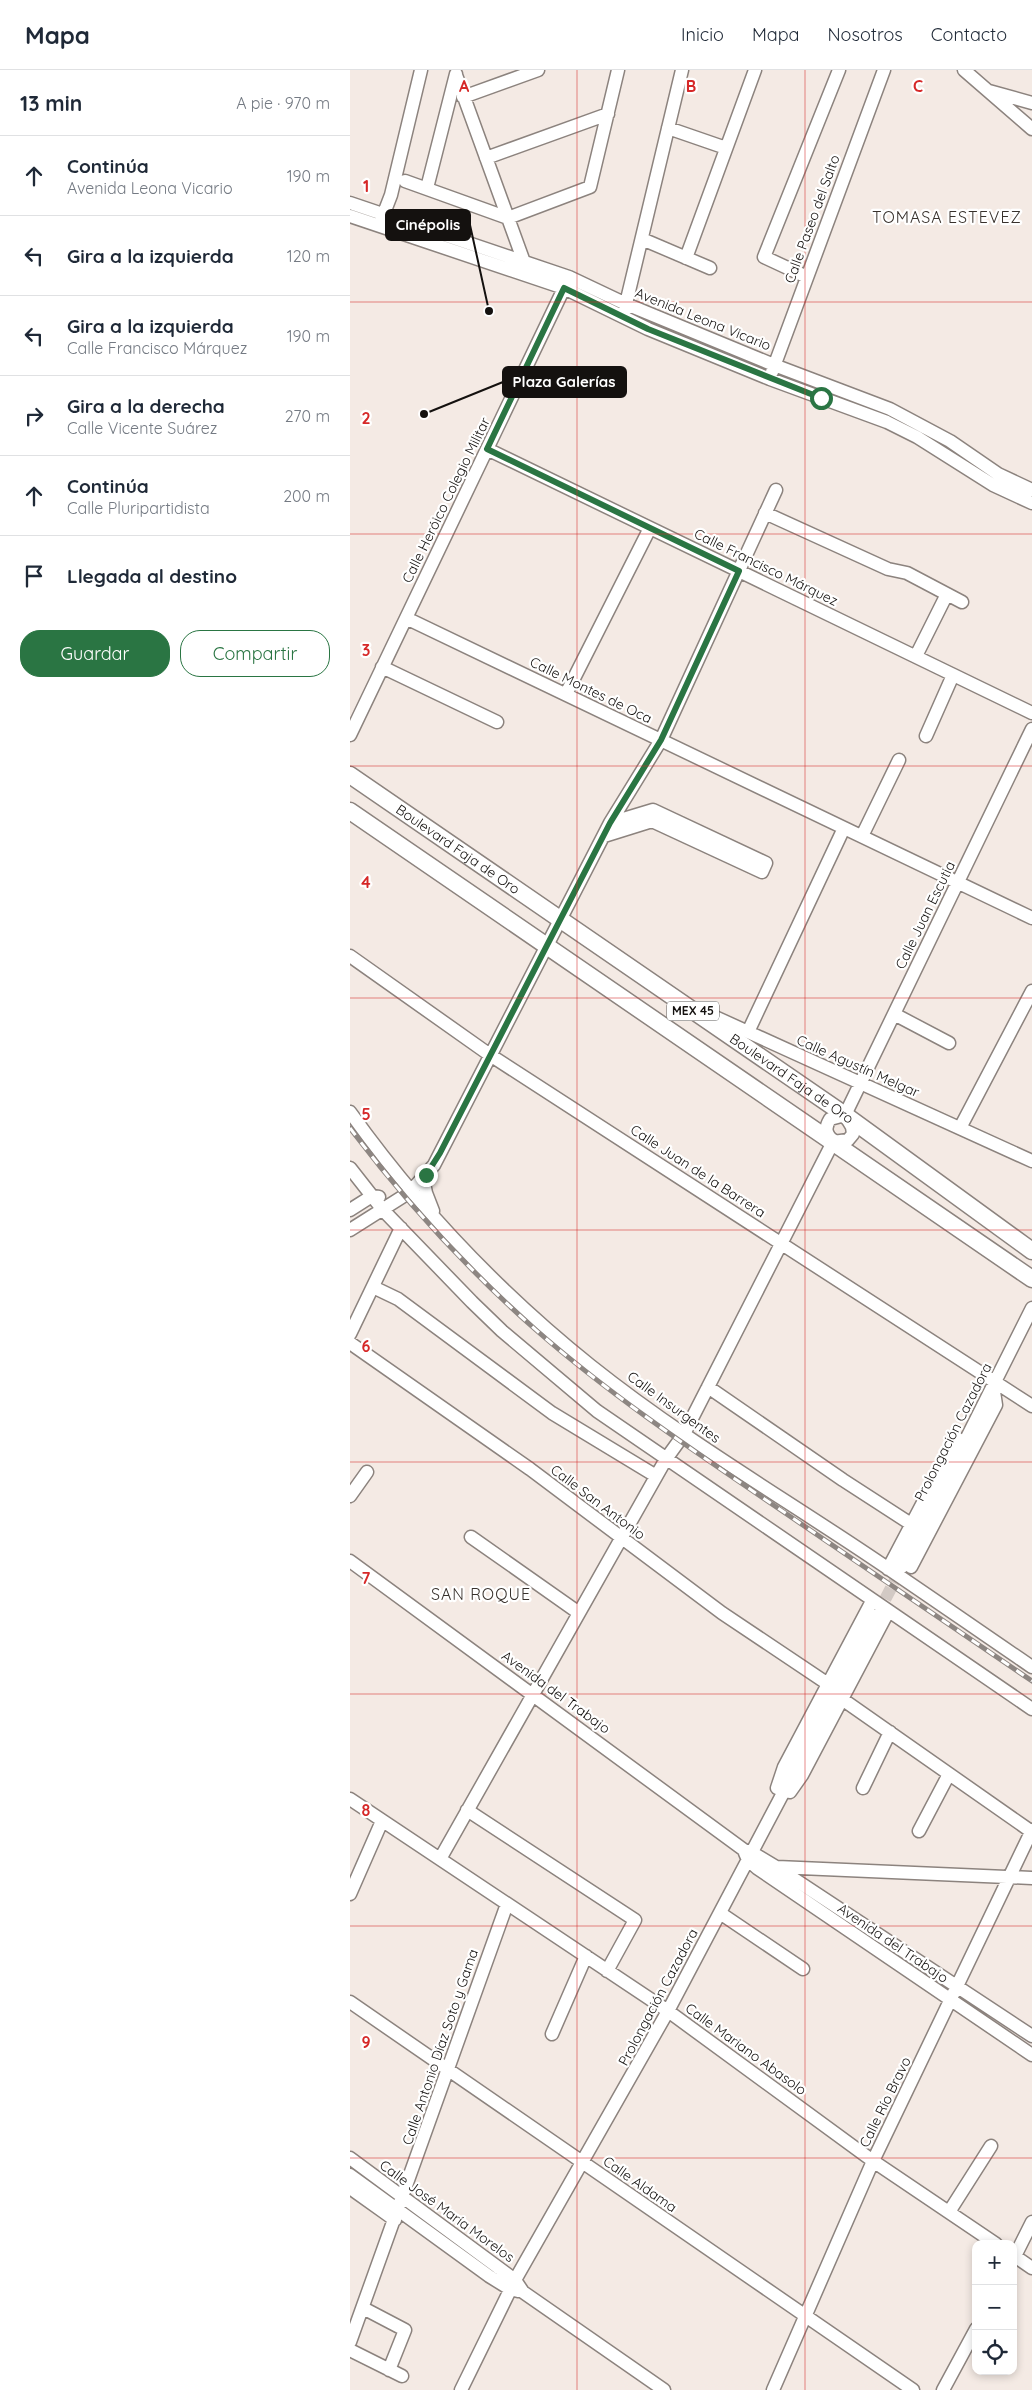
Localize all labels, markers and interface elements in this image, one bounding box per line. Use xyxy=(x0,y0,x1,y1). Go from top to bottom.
text: Mapa xyxy=(25,20,90,50)
text: Inicio xyxy=(681,23,724,46)
text: Mapa xyxy=(752,23,800,46)
text: Nosotros xyxy=(828,23,903,46)
text: Contacto xyxy=(931,23,1007,46)
text: A xyxy=(459,76,470,96)
text: B xyxy=(686,76,696,96)
text: C xyxy=(913,76,923,96)
text: 13 min xyxy=(20,90,82,116)
text: A pie · 970 m xyxy=(236,93,330,113)
street label: Calle Paseo del Salto xyxy=(780,152,844,286)
text: Continúa xyxy=(67,154,149,178)
icon: ahead xyxy=(20,162,48,190)
text: 190 m xyxy=(287,166,330,186)
text: 1 xyxy=(363,176,369,196)
text: Avenida Leona Vicario xyxy=(67,178,233,198)
district label: TOMASA ESTEVEZ xyxy=(872,207,1022,227)
callout: Cinépolis xyxy=(386,210,470,240)
text: Cinépolis xyxy=(396,215,460,234)
icon: left xyxy=(20,242,48,270)
text: Gira a la izquierda xyxy=(67,244,234,268)
text: 120 m xyxy=(287,246,330,266)
street label: Avenida Leona Vicario xyxy=(632,284,774,354)
text: Gira a la izquierda xyxy=(67,314,234,338)
icon: left xyxy=(20,322,48,350)
text: 190 m xyxy=(287,326,330,346)
text: Calle Francisco Márquez xyxy=(67,338,247,358)
callout: Plaza Galerías xyxy=(503,367,626,397)
text: Plaza Galerías xyxy=(513,372,615,391)
route start xyxy=(810,387,833,410)
text: Gira a la derecha xyxy=(67,394,225,418)
icon: right xyxy=(20,402,48,430)
text: 270 m xyxy=(285,406,330,426)
text: 2 xyxy=(361,408,371,428)
street label: Calle Heróico Colegio Militar xyxy=(398,414,494,586)
text: Calle Vicente Suárez xyxy=(67,418,217,438)
text: Continúa xyxy=(67,474,149,498)
icon: ahead xyxy=(20,482,48,510)
text: 200 m xyxy=(283,486,330,506)
text: Calle Pluripartidista xyxy=(67,498,210,518)
street label: Calle Francisco Márquez xyxy=(691,524,841,610)
icon: arrive xyxy=(20,562,48,590)
text: Llegada al destino xyxy=(67,564,237,588)
button: Guardar xyxy=(20,630,170,677)
button: Compartir xyxy=(180,630,330,677)
text: 3 xyxy=(362,640,370,660)
street label: Calle Montes de Oca xyxy=(527,653,655,727)
street label: Boulevard Faja de Oro xyxy=(392,800,523,898)
street label: Calle Juan Escutia xyxy=(891,858,959,972)
text: 4 xyxy=(361,872,371,892)
road number: MEX 45 xyxy=(667,1001,719,1020)
street label: Boulevard Faja de Oro xyxy=(726,1030,857,1127)
street label: Calle Agustín Melgar xyxy=(794,1031,923,1101)
text: 5 xyxy=(361,1104,371,1124)
street label: Calle Juan de la Barrera xyxy=(627,1121,769,1221)
route end xyxy=(415,1164,438,1187)
text: 6 xyxy=(362,1336,371,1356)
street label: Prolongación Cazadora xyxy=(910,1360,996,1504)
street label: Calle Insurgentes xyxy=(624,1367,724,1447)
street label: Calle San Antonio xyxy=(547,1461,649,1543)
text: 7 xyxy=(362,1568,371,1588)
district label: SAN ROQUE xyxy=(431,1584,531,1604)
street label: Avenida del Trabajo xyxy=(498,1647,614,1737)
text: 8 xyxy=(362,1800,371,1820)
street label: Avenida del Trabajo xyxy=(834,1899,952,1987)
street label: Prolongación Cazadora xyxy=(614,1925,702,2069)
street label: Calle Antonio Díaz Soto y Gama xyxy=(398,1947,482,2147)
street label: Calle Mariano Abasolo xyxy=(682,1999,810,2099)
text: 9 xyxy=(361,2032,371,2052)
street label: Calle Río Bravo xyxy=(855,2054,915,2150)
street label: Calle Aldama xyxy=(600,2152,680,2216)
street label: Calle José María Morelos xyxy=(376,2156,518,2266)
map controls xyxy=(972,2240,1017,2375)
button: + xyxy=(972,2240,1017,2285)
button: − xyxy=(972,2285,1017,2330)
button: locate xyxy=(972,2330,1017,2375)

